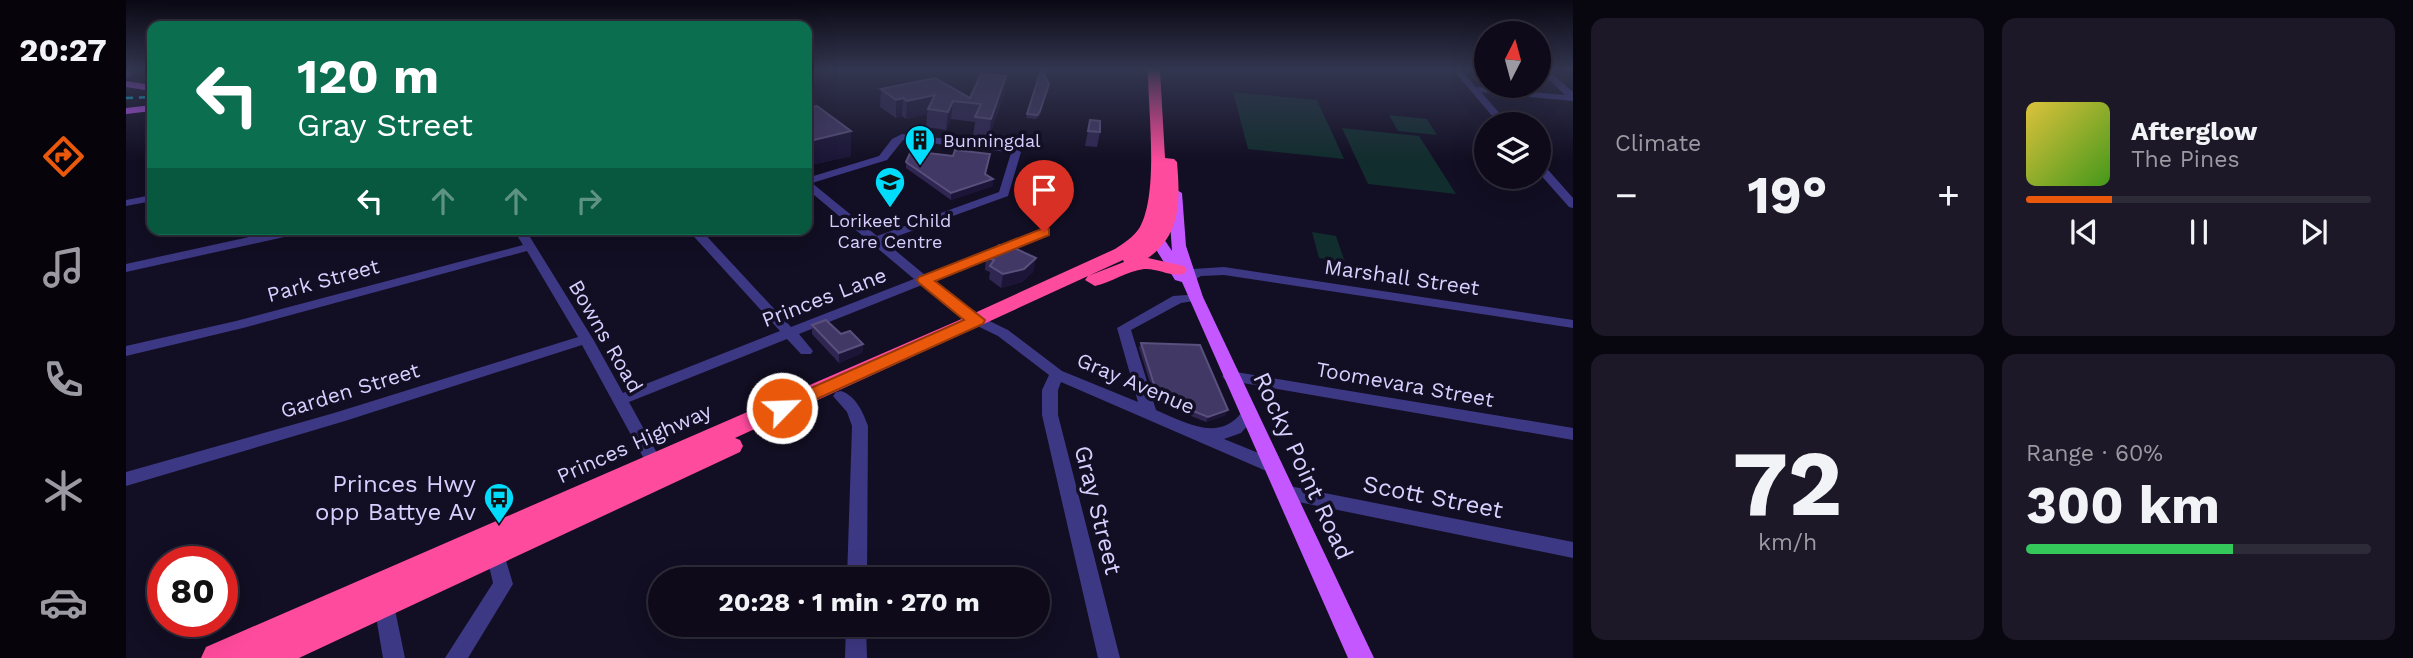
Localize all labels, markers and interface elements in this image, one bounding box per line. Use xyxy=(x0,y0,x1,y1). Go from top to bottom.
north arrow xyxy=(1474,21,1550,98)
map controls xyxy=(1474,21,1551,189)
text: 20:27 xyxy=(19,31,107,69)
text: 120 m xyxy=(297,47,439,105)
icon: left xyxy=(182,49,273,140)
text: Gray Street xyxy=(297,106,473,144)
button: layers xyxy=(1474,112,1551,189)
text: Afterglow xyxy=(2131,116,2257,146)
building icon: Bunningdal xyxy=(903,123,937,167)
place label: Bunningdal xyxy=(943,130,1041,151)
text: Climate xyxy=(1615,130,1701,157)
icon: directions xyxy=(39,132,88,181)
text: The Pines xyxy=(2131,146,2240,173)
pin xyxy=(1014,160,1074,232)
school or university icon: Lorikeet Child Care Centre xyxy=(873,165,907,209)
text: 19° xyxy=(1747,165,1828,226)
icon: arrive xyxy=(1025,171,1063,209)
text: − xyxy=(1615,173,1638,217)
text: + xyxy=(1937,173,1960,217)
icon: left xyxy=(351,182,389,220)
icon: ahead xyxy=(424,182,462,220)
icon: ahead xyxy=(497,182,535,220)
icon: right xyxy=(570,182,608,220)
place label: Lorikeet Child Care Centre xyxy=(829,210,951,252)
icon: previous xyxy=(2065,213,2103,251)
icon: pause xyxy=(2180,213,2218,251)
icon: next xyxy=(2295,213,2333,251)
icon: music xyxy=(39,243,88,292)
street label: Park Street xyxy=(264,253,382,307)
street label: Marshall Street xyxy=(1323,254,1481,300)
street label: Princes Lane xyxy=(758,262,890,332)
street label: Bowns Road xyxy=(564,275,648,397)
street label: Gray Avenue xyxy=(1073,347,1199,419)
icon: phone xyxy=(39,355,88,404)
street label: Toomevara Street xyxy=(1314,356,1496,412)
street label: Garden Street xyxy=(277,357,423,423)
street label: Rocky Point Road xyxy=(1247,368,1359,564)
position arrow xyxy=(745,371,819,445)
street label: Princes Highway xyxy=(553,398,715,488)
text: 72 xyxy=(1733,430,1842,537)
text: Range · 60% xyxy=(2026,440,2163,467)
street label: Gray Street xyxy=(1068,443,1128,577)
icon: climate xyxy=(39,466,88,515)
place label: Princes Hwy opp Battye Av xyxy=(315,470,477,526)
street label: Scott Street xyxy=(1361,470,1505,524)
text: 300 km xyxy=(2026,475,2220,536)
bus stop icon: Princes Hwy opp Battye Av xyxy=(482,481,516,525)
text: km/h xyxy=(1758,529,1817,556)
speed limit sign: 80 xyxy=(147,546,238,637)
icon: car xyxy=(39,578,88,627)
text: 20:28 · 1 min · 270 m xyxy=(718,587,980,617)

